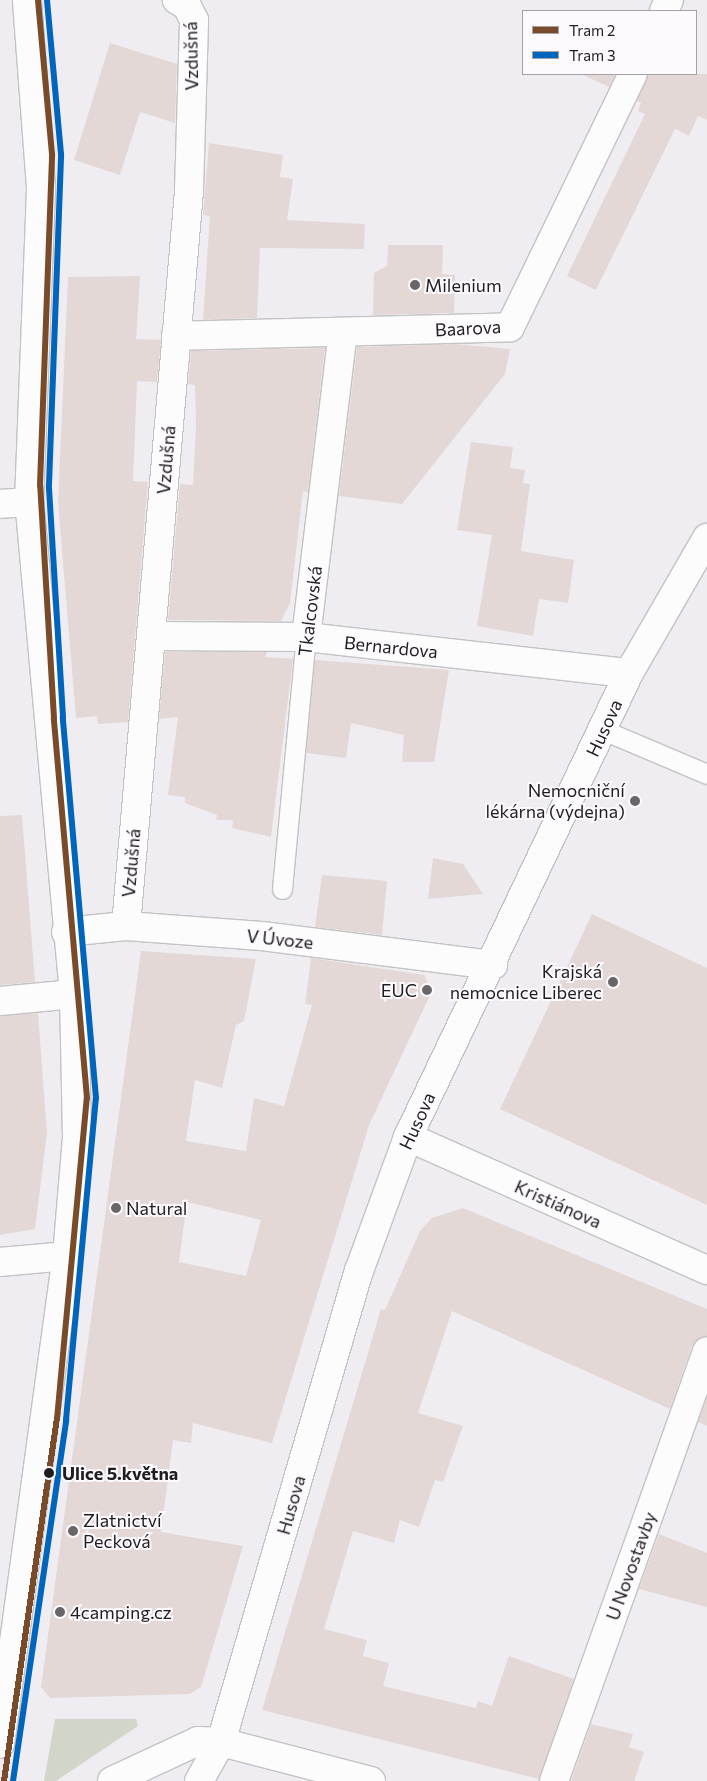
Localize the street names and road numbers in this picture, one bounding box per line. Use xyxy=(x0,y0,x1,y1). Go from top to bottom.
street label: Vzdušná xyxy=(180,21,202,91)
street label: Baarova xyxy=(434,315,502,341)
street label: Vzdušná xyxy=(152,425,180,495)
street label: Tkalcovská xyxy=(294,565,326,657)
street label: Bernardova xyxy=(343,631,439,663)
street label: Husova xyxy=(581,696,627,760)
street label: Vzdušná xyxy=(117,828,145,898)
street label: V Úvoze xyxy=(246,925,314,953)
street label: Husova xyxy=(394,1089,440,1153)
street label: Kristiánova xyxy=(511,1175,605,1233)
street label: Husova xyxy=(272,1473,310,1537)
street label: U Novostavby xyxy=(601,1509,661,1623)

